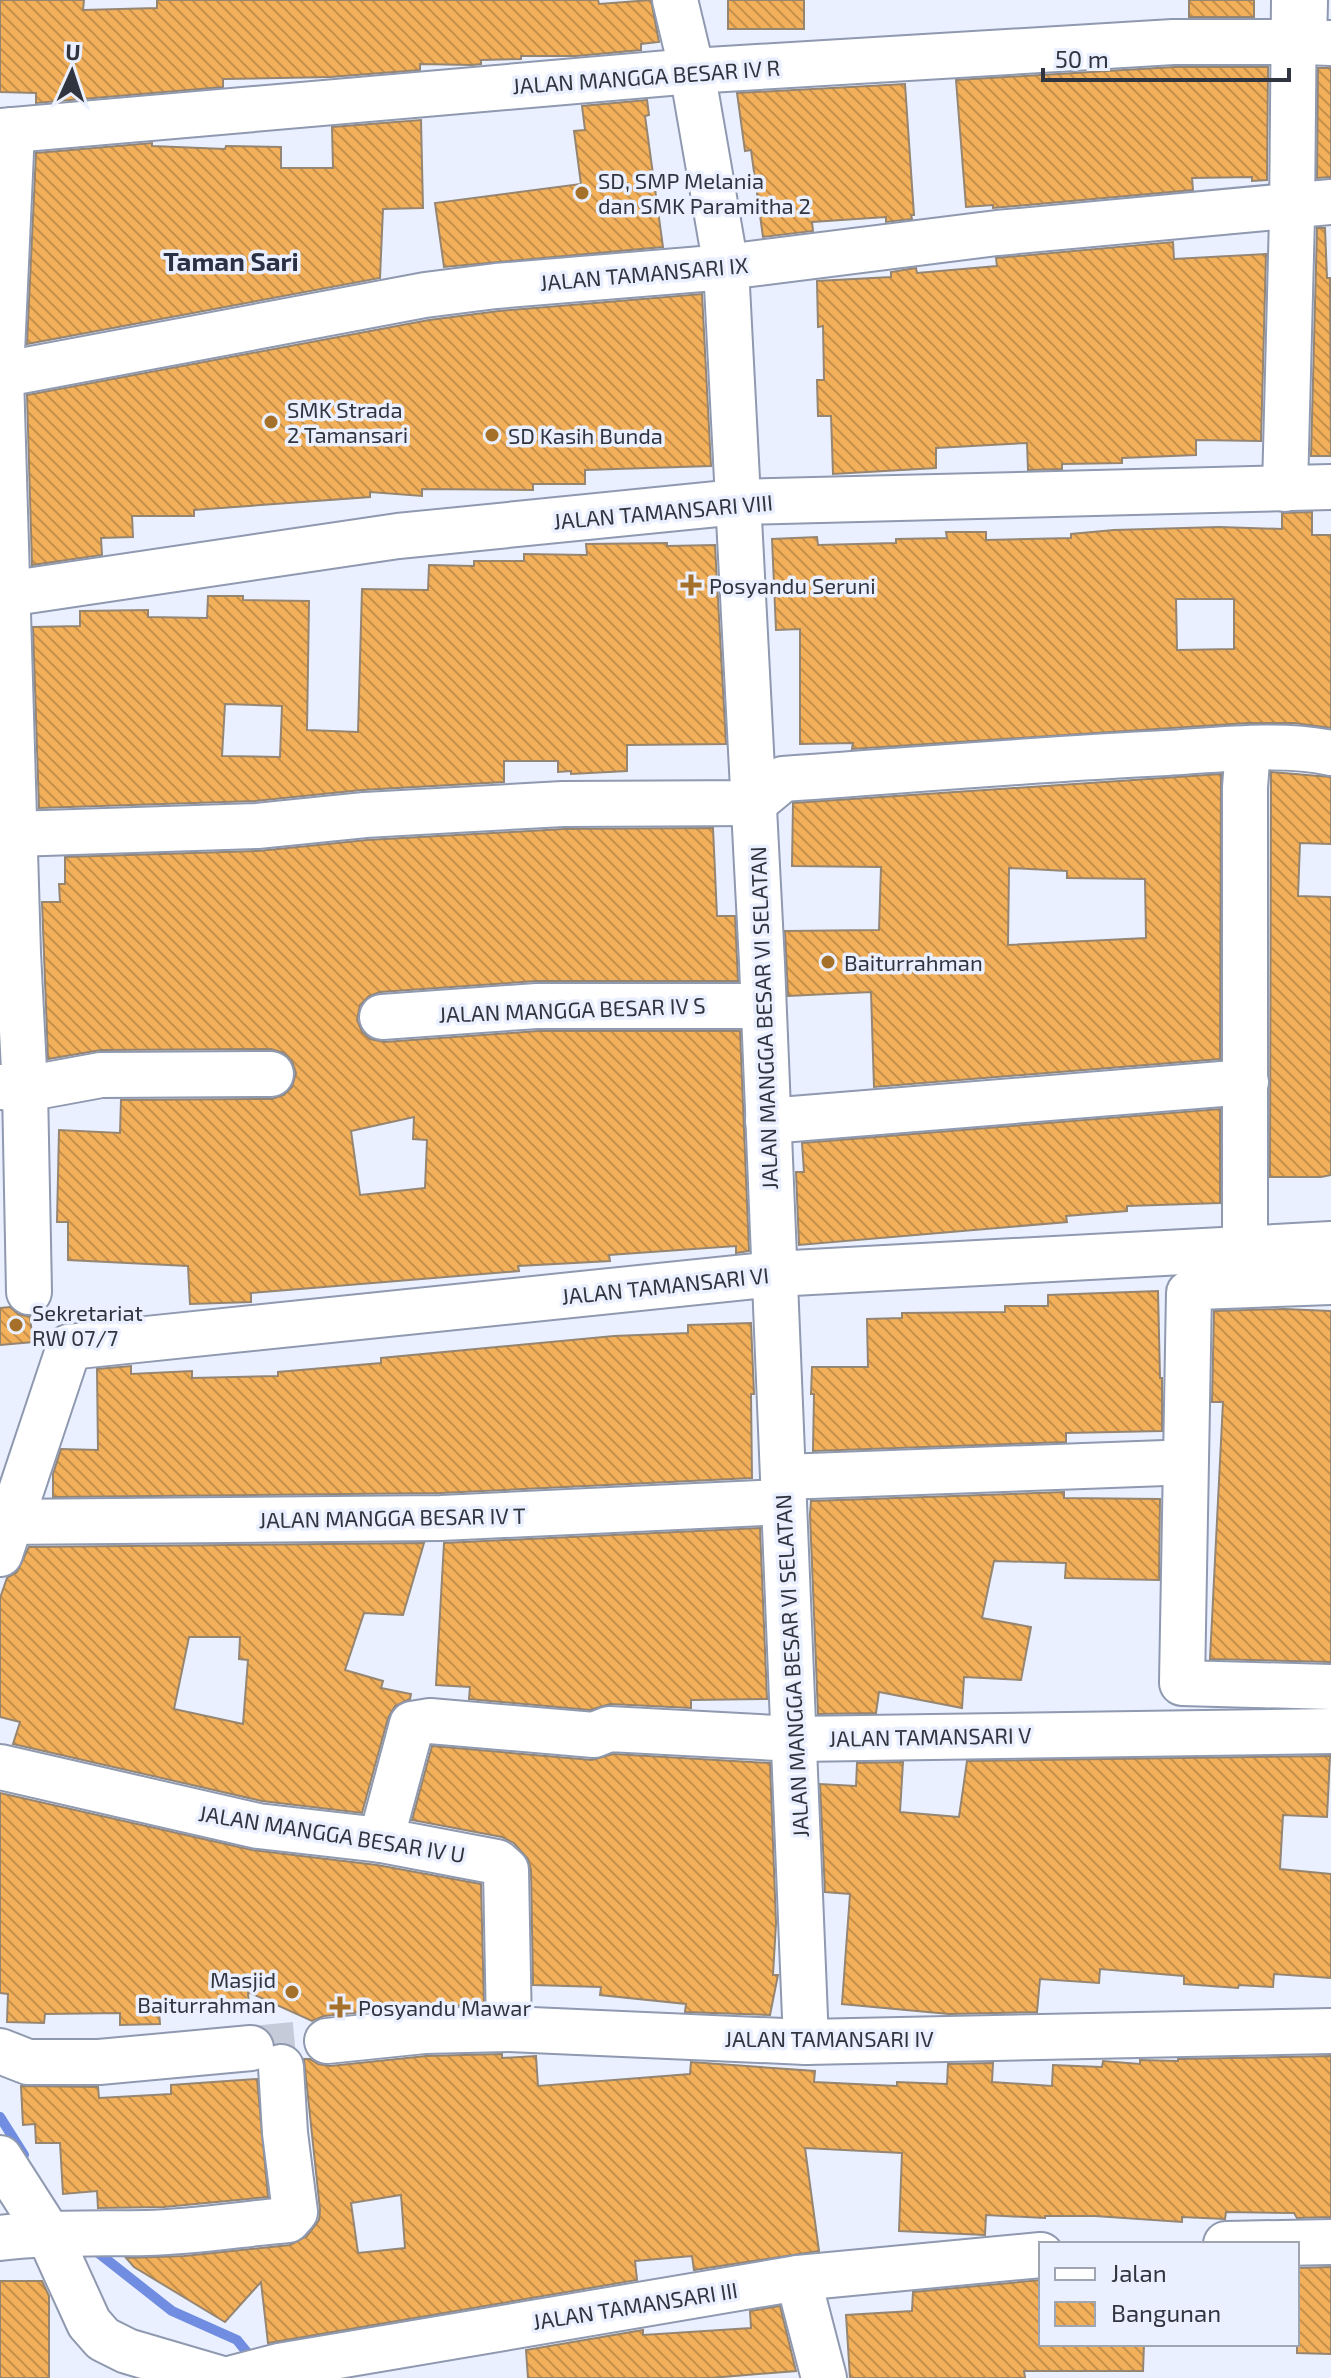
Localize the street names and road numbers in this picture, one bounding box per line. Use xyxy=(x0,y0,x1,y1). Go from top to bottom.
street label: JALAN MANGGA BESAR IV R xyxy=(511,54,781,98)
street label: JALAN TAMANSARI IX xyxy=(539,251,749,295)
street label: JALAN TAMANSARI VIII xyxy=(552,488,774,534)
street label: JALAN MANGGA BESAR VI SELATAN xyxy=(744,846,782,1190)
street label: JALAN MANGGA BESAR IV S xyxy=(438,991,706,1027)
street label: JALAN TAMANSARI VI xyxy=(560,1261,770,1309)
street label: JALAN MANGGA BESAR VI SELATAN xyxy=(769,1494,813,1838)
street label: JALAN MANGGA BESAR IV T xyxy=(258,1502,526,1532)
street label: JALAN TAMANSARI V xyxy=(828,1721,1032,1751)
street label: JALAN MANGGA BESAR IV U xyxy=(197,1799,467,1867)
street label: JALAN TAMANSARI IV xyxy=(724,2025,934,2051)
street label: JALAN TAMANSARI III xyxy=(531,2276,739,2334)

